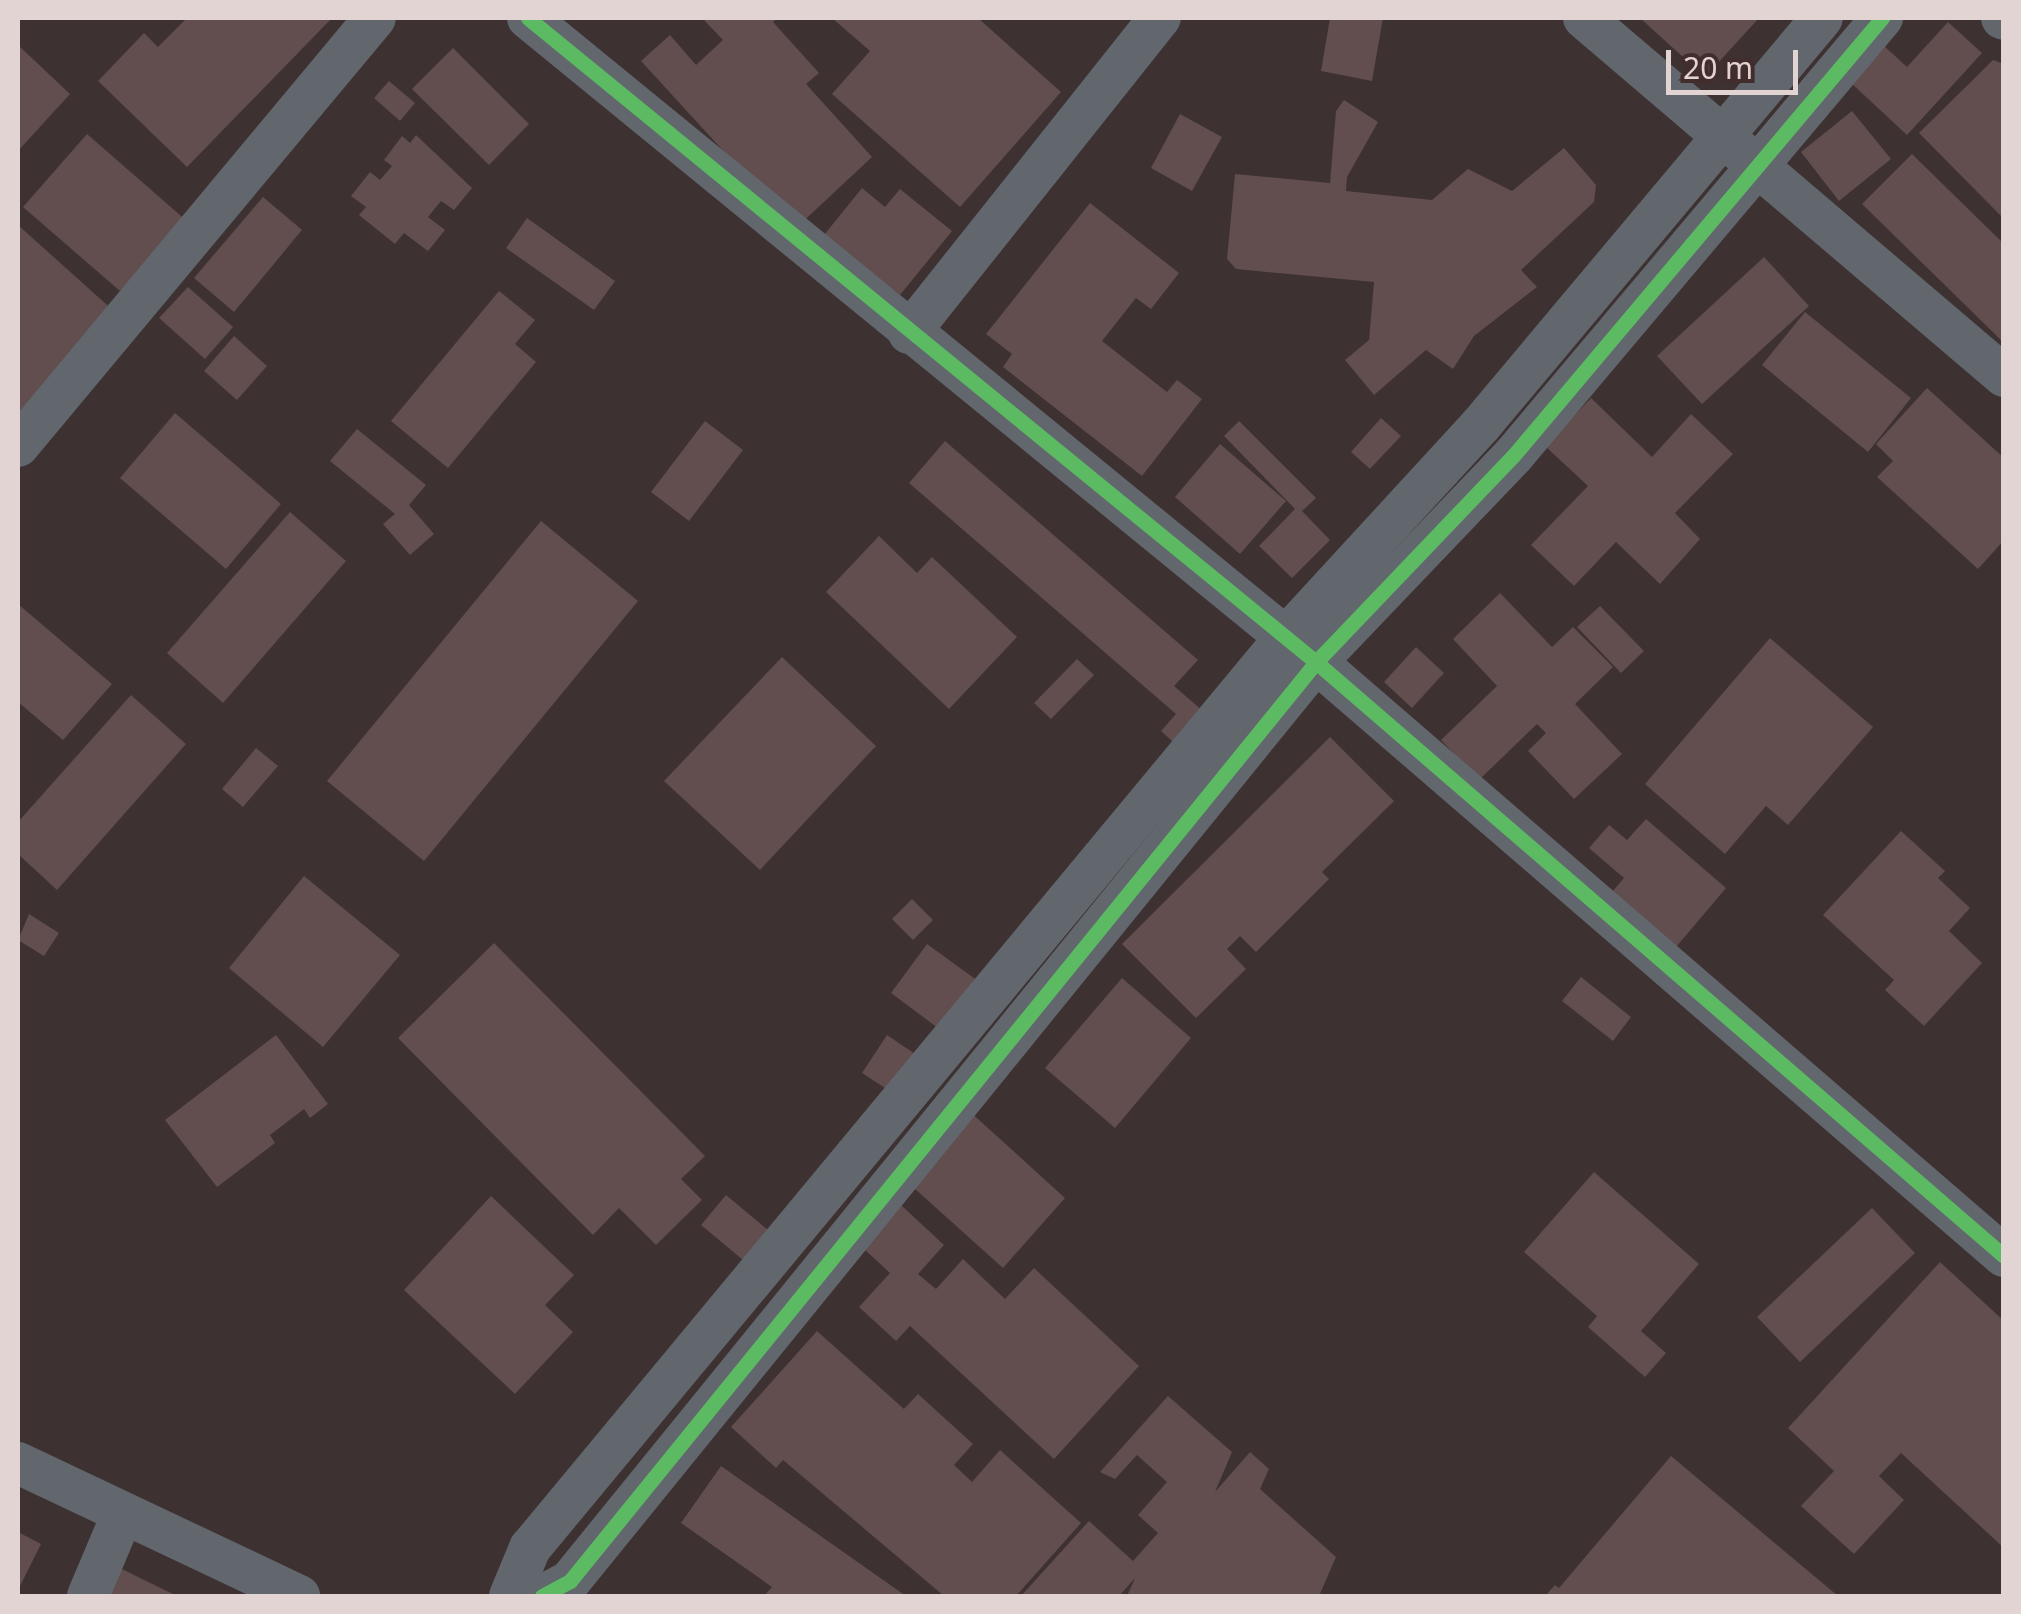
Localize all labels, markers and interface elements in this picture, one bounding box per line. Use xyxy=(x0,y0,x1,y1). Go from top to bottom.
scale bar xyxy=(1671,30,1804,92)
text: 20 m xyxy=(1683,47,1753,88)

